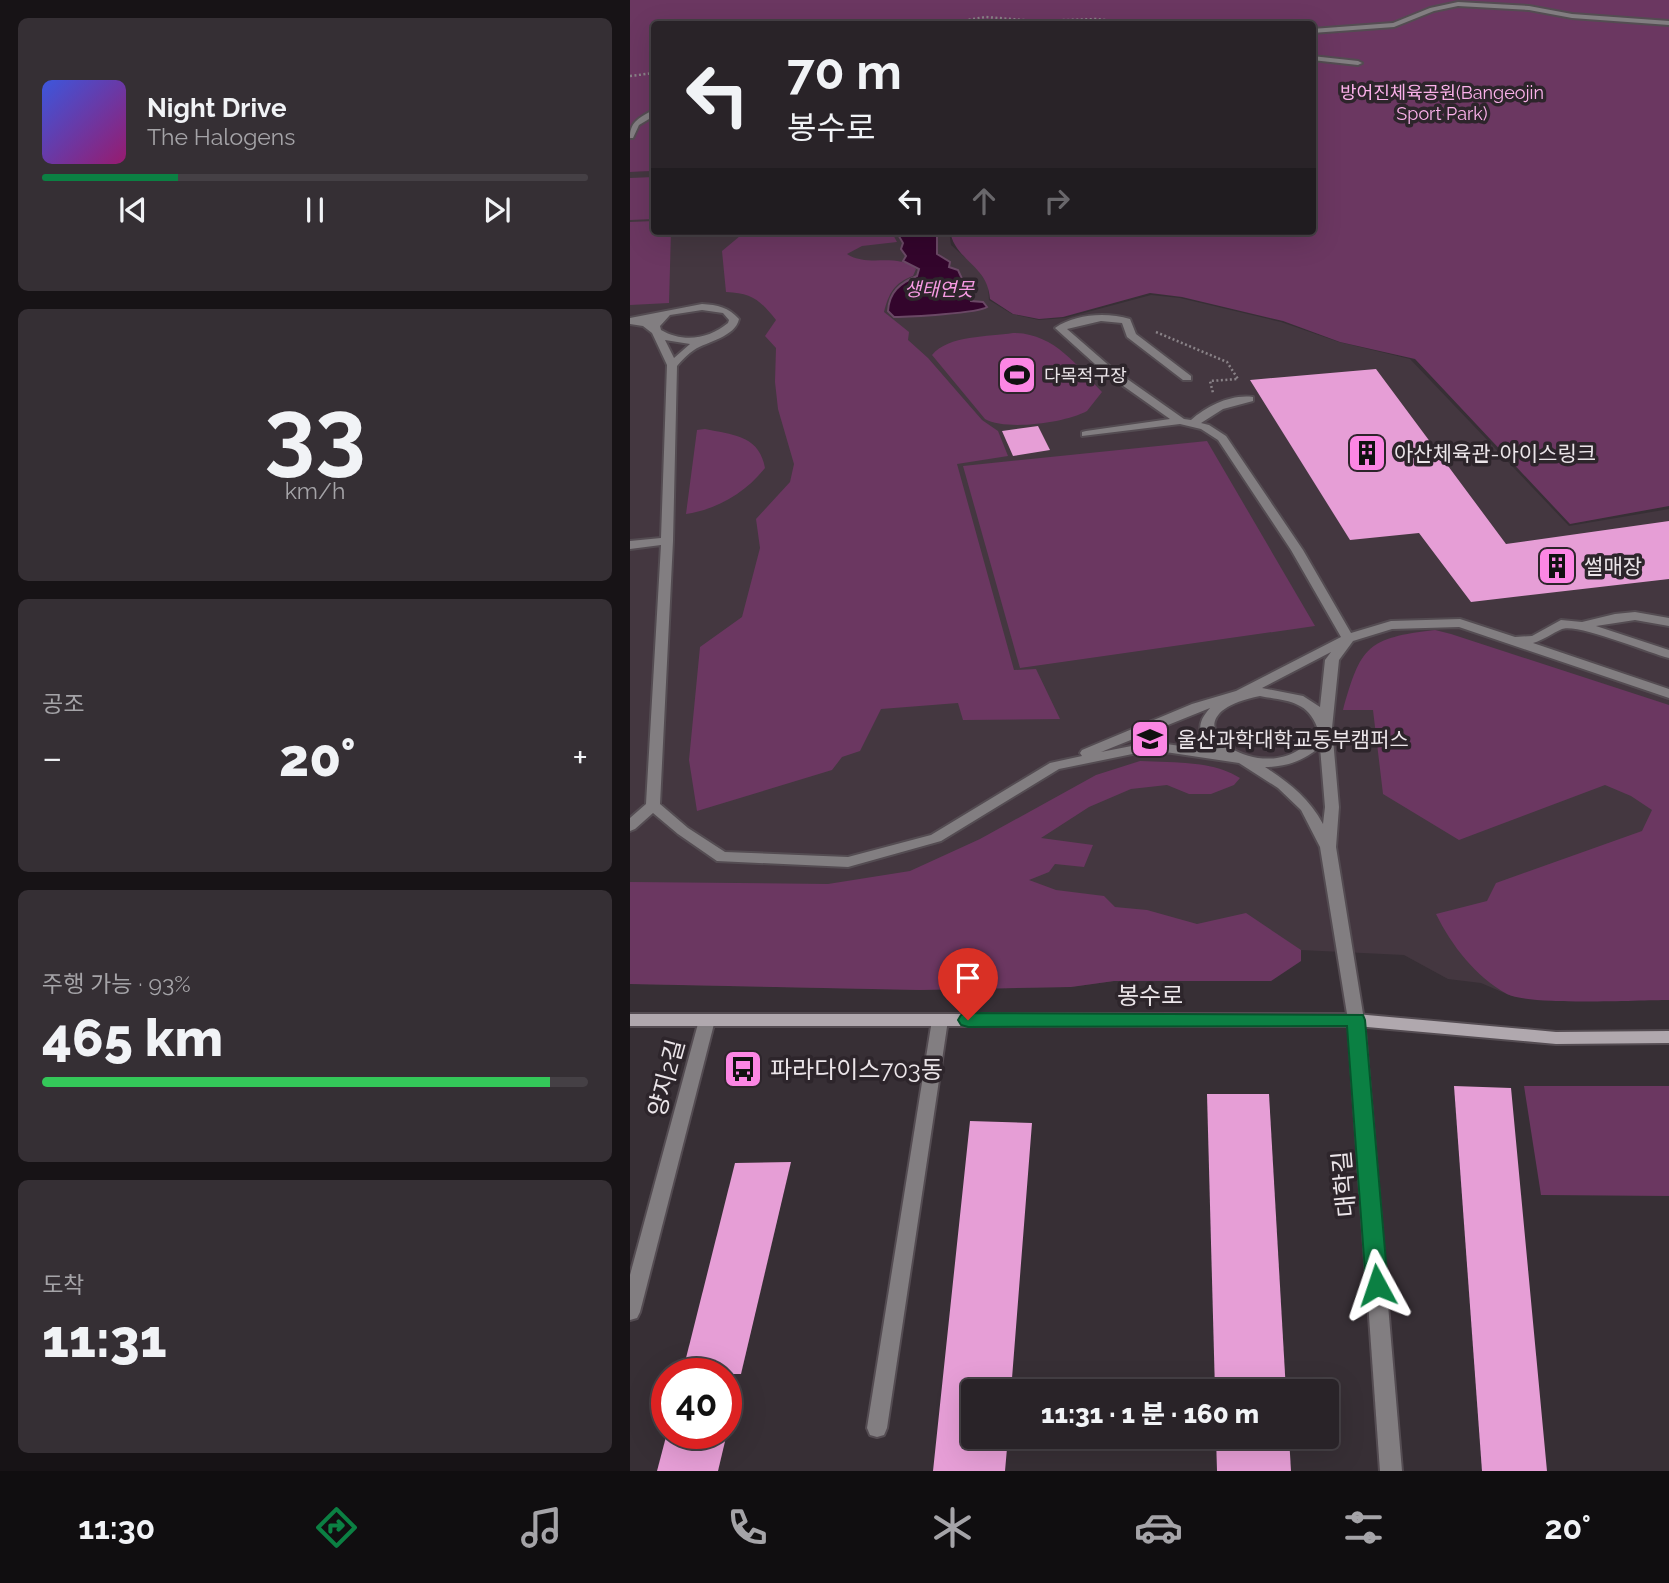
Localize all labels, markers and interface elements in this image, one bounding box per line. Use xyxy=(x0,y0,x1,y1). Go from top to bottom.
text: 70 m xyxy=(787,43,902,100)
icon: left xyxy=(672,49,763,140)
park label: 방어진체육공원(Bangeojin Sport Park) xyxy=(1340,82,1544,124)
text: Night Drive xyxy=(147,93,286,123)
text: 봉수로 xyxy=(787,109,875,146)
text: The Halogens xyxy=(147,123,295,150)
icon: left xyxy=(892,182,930,220)
icon: ahead xyxy=(965,182,1003,220)
icon: right xyxy=(1038,182,1076,220)
icon: previous xyxy=(114,191,152,229)
icon: pause xyxy=(296,191,334,229)
icon: next xyxy=(478,191,516,229)
water label: 생태연못 xyxy=(904,278,975,300)
sports icon: 다목적구장 xyxy=(996,354,1038,396)
place label: 다목적구장 xyxy=(1044,365,1127,386)
text: 33 xyxy=(264,378,366,485)
building icon: 아산체육관-아이스링크 xyxy=(1346,432,1388,474)
place label: 아산체육관-아이스링크 xyxy=(1394,441,1596,466)
text: km/h xyxy=(285,477,345,504)
building icon: 썰매장 xyxy=(1536,545,1578,587)
place label: 썰매장 xyxy=(1584,554,1642,579)
text: 공조 xyxy=(42,690,84,717)
school or university icon: 울산과학대학교동부캠퍼스 xyxy=(1129,718,1171,760)
text: 20° xyxy=(279,727,356,788)
place label: 울산과학대학교동부캠퍼스 xyxy=(1177,727,1409,752)
text: − xyxy=(42,735,62,780)
text: + xyxy=(572,735,588,780)
pin xyxy=(938,948,998,1020)
icon: arrive xyxy=(949,959,987,997)
text: 주행 가능 · 93% xyxy=(42,970,191,997)
street label: 봉수로 xyxy=(1117,981,1183,1010)
text: 465 km xyxy=(42,1007,223,1068)
street label: 양지2길 xyxy=(642,1036,690,1120)
bus stop icon: 파라다이스703동 xyxy=(722,1048,764,1090)
place label: 파라다이스703동 xyxy=(770,1055,943,1084)
street label: 대학길 xyxy=(1327,1150,1361,1218)
position arrow xyxy=(1340,1248,1414,1322)
text: 도착 xyxy=(42,1271,84,1298)
text: 11:31 xyxy=(42,1308,167,1369)
speed limit sign: 40 xyxy=(651,1358,742,1449)
text: 11:31 · 1 분 · 160 m xyxy=(1041,1399,1259,1429)
icon: directions xyxy=(312,1503,361,1552)
icon: music xyxy=(517,1503,566,1552)
icon: phone xyxy=(723,1503,772,1552)
icon: climate xyxy=(928,1503,977,1552)
icon: car xyxy=(1134,1503,1183,1552)
icon: filters xyxy=(1339,1503,1388,1552)
text: 11:30 xyxy=(78,1509,155,1546)
text: 20° xyxy=(1544,1509,1591,1546)

